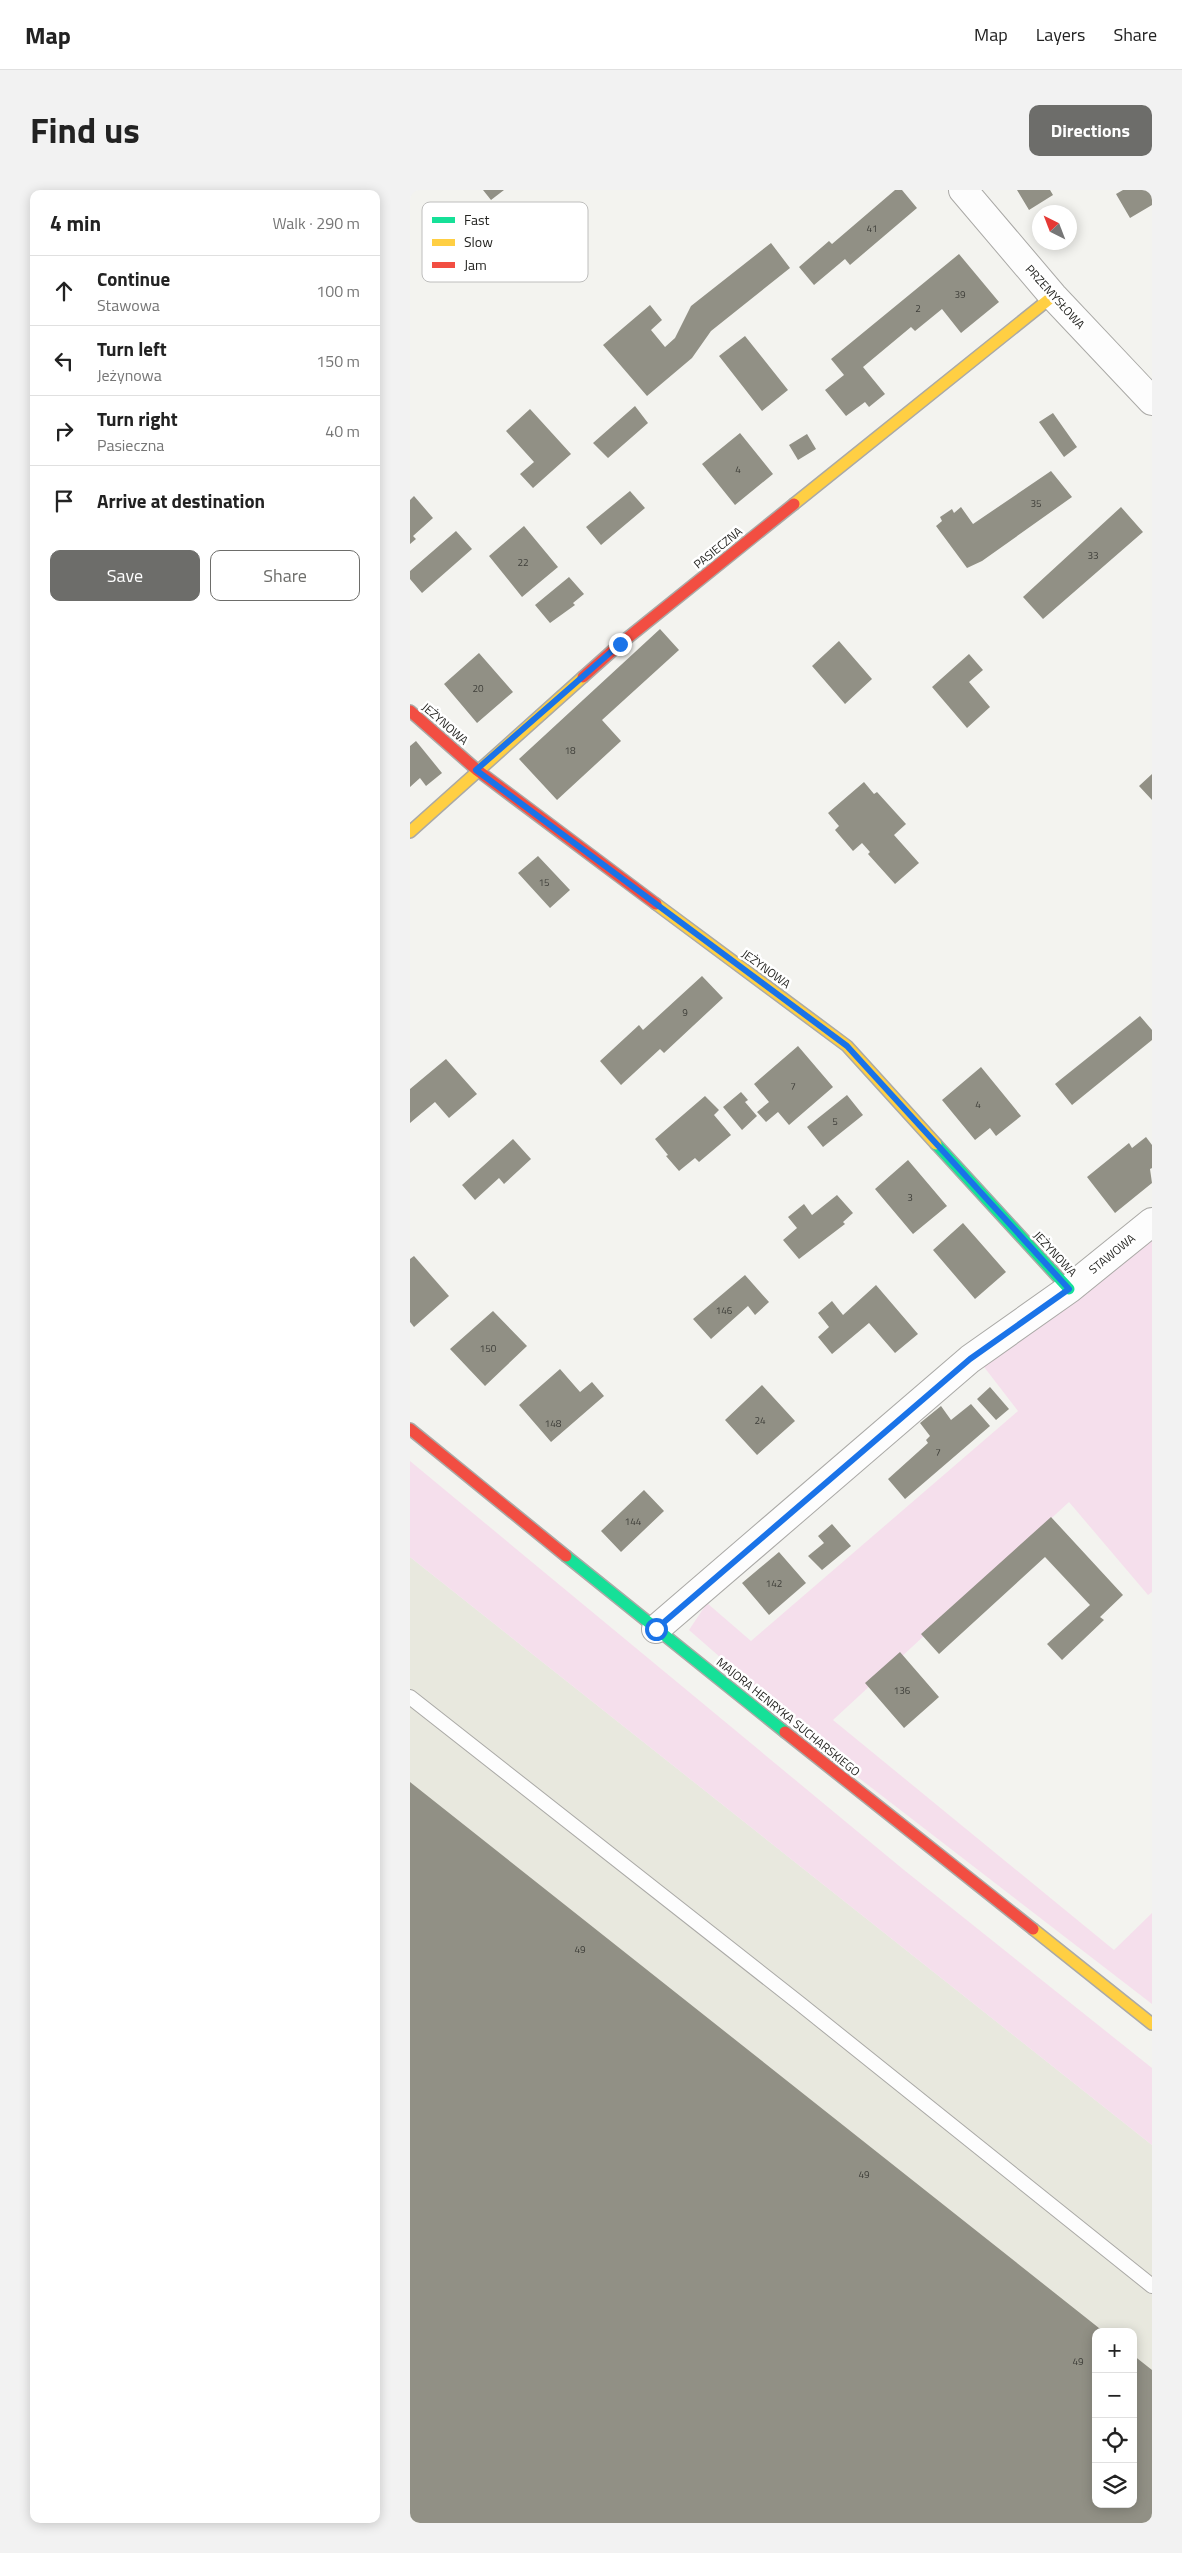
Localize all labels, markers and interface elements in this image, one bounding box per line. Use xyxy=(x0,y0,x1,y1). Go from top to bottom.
text: Map xyxy=(25,17,71,53)
text: Map xyxy=(974,21,1008,48)
text: Layers xyxy=(1036,21,1085,48)
text: Share xyxy=(1113,21,1157,48)
text: Find us xyxy=(30,103,140,157)
button: Directions xyxy=(1029,105,1152,156)
legend xyxy=(422,202,588,282)
north arrow xyxy=(1032,205,1077,250)
text: 4 min xyxy=(50,207,101,239)
text: Fast xyxy=(464,209,489,230)
text: Walk · 290 m xyxy=(272,211,360,235)
house number: 41 xyxy=(866,221,878,236)
text: Slow xyxy=(464,231,493,252)
text: Jam xyxy=(464,254,487,275)
street label: PRZEMYSŁOWA xyxy=(1021,260,1090,333)
text: Continue xyxy=(97,264,170,293)
icon: ahead xyxy=(50,277,78,305)
text: 100 m xyxy=(316,279,360,303)
house number: 39 xyxy=(954,287,966,302)
text: Stawowa xyxy=(97,293,160,317)
house number: 2 xyxy=(915,301,921,316)
text: Turn left xyxy=(97,334,167,363)
icon: left xyxy=(50,347,78,375)
text: 150 m xyxy=(316,349,360,373)
text: Jeżynowa xyxy=(97,363,162,387)
text: Turn right xyxy=(97,404,178,433)
icon: right xyxy=(50,417,78,445)
text: 40 m xyxy=(325,419,360,443)
text: Pasieczna xyxy=(97,433,164,457)
house number: 4 xyxy=(735,462,741,477)
text: Arrive at destination xyxy=(97,486,265,515)
icon: arrive xyxy=(50,487,78,515)
house number: 35 xyxy=(1030,496,1042,511)
street label: PASIECZNA xyxy=(689,522,746,573)
house number: 33 xyxy=(1087,548,1099,563)
button: Save xyxy=(50,550,200,601)
button: Share xyxy=(210,550,360,601)
house number: 22 xyxy=(517,555,529,570)
route end xyxy=(609,633,632,656)
house number: 20 xyxy=(472,681,484,696)
street label: JEŻYNOWA xyxy=(418,698,473,749)
house number: 18 xyxy=(564,743,576,758)
house number: 15 xyxy=(538,875,550,890)
street label: JEŻYNOWA xyxy=(738,944,795,993)
house number: 9 xyxy=(682,1005,688,1020)
house number: 7 xyxy=(790,1079,796,1094)
house number: 4 xyxy=(975,1097,981,1112)
house number: 5 xyxy=(832,1114,838,1129)
house number: 3 xyxy=(907,1190,913,1205)
street label: JEŻYNOWA xyxy=(1029,1227,1082,1281)
street label: STAWOWA xyxy=(1084,1229,1139,1278)
house number: 146 xyxy=(716,1303,733,1318)
house number: 150 xyxy=(480,1341,497,1356)
house number: 24 xyxy=(754,1413,766,1428)
house number: 148 xyxy=(545,1416,562,1431)
house number: 7 xyxy=(935,1445,941,1460)
house number: 144 xyxy=(625,1514,642,1529)
house number: 142 xyxy=(766,1576,782,1591)
route start xyxy=(645,1618,668,1641)
street label: MAJORA HENRYKA SUCHARSKIEGO xyxy=(712,1653,864,1781)
house number: 136 xyxy=(894,1683,911,1698)
house number: 49 xyxy=(574,1942,586,1957)
house number: 49 xyxy=(858,2167,870,2182)
map controls xyxy=(1092,2328,1137,2508)
button: + xyxy=(1092,2328,1137,2373)
house number: 49 xyxy=(1072,2354,1084,2369)
button: − xyxy=(1092,2373,1137,2418)
button: locate xyxy=(1092,2418,1137,2463)
button: layers xyxy=(1092,2463,1137,2508)

